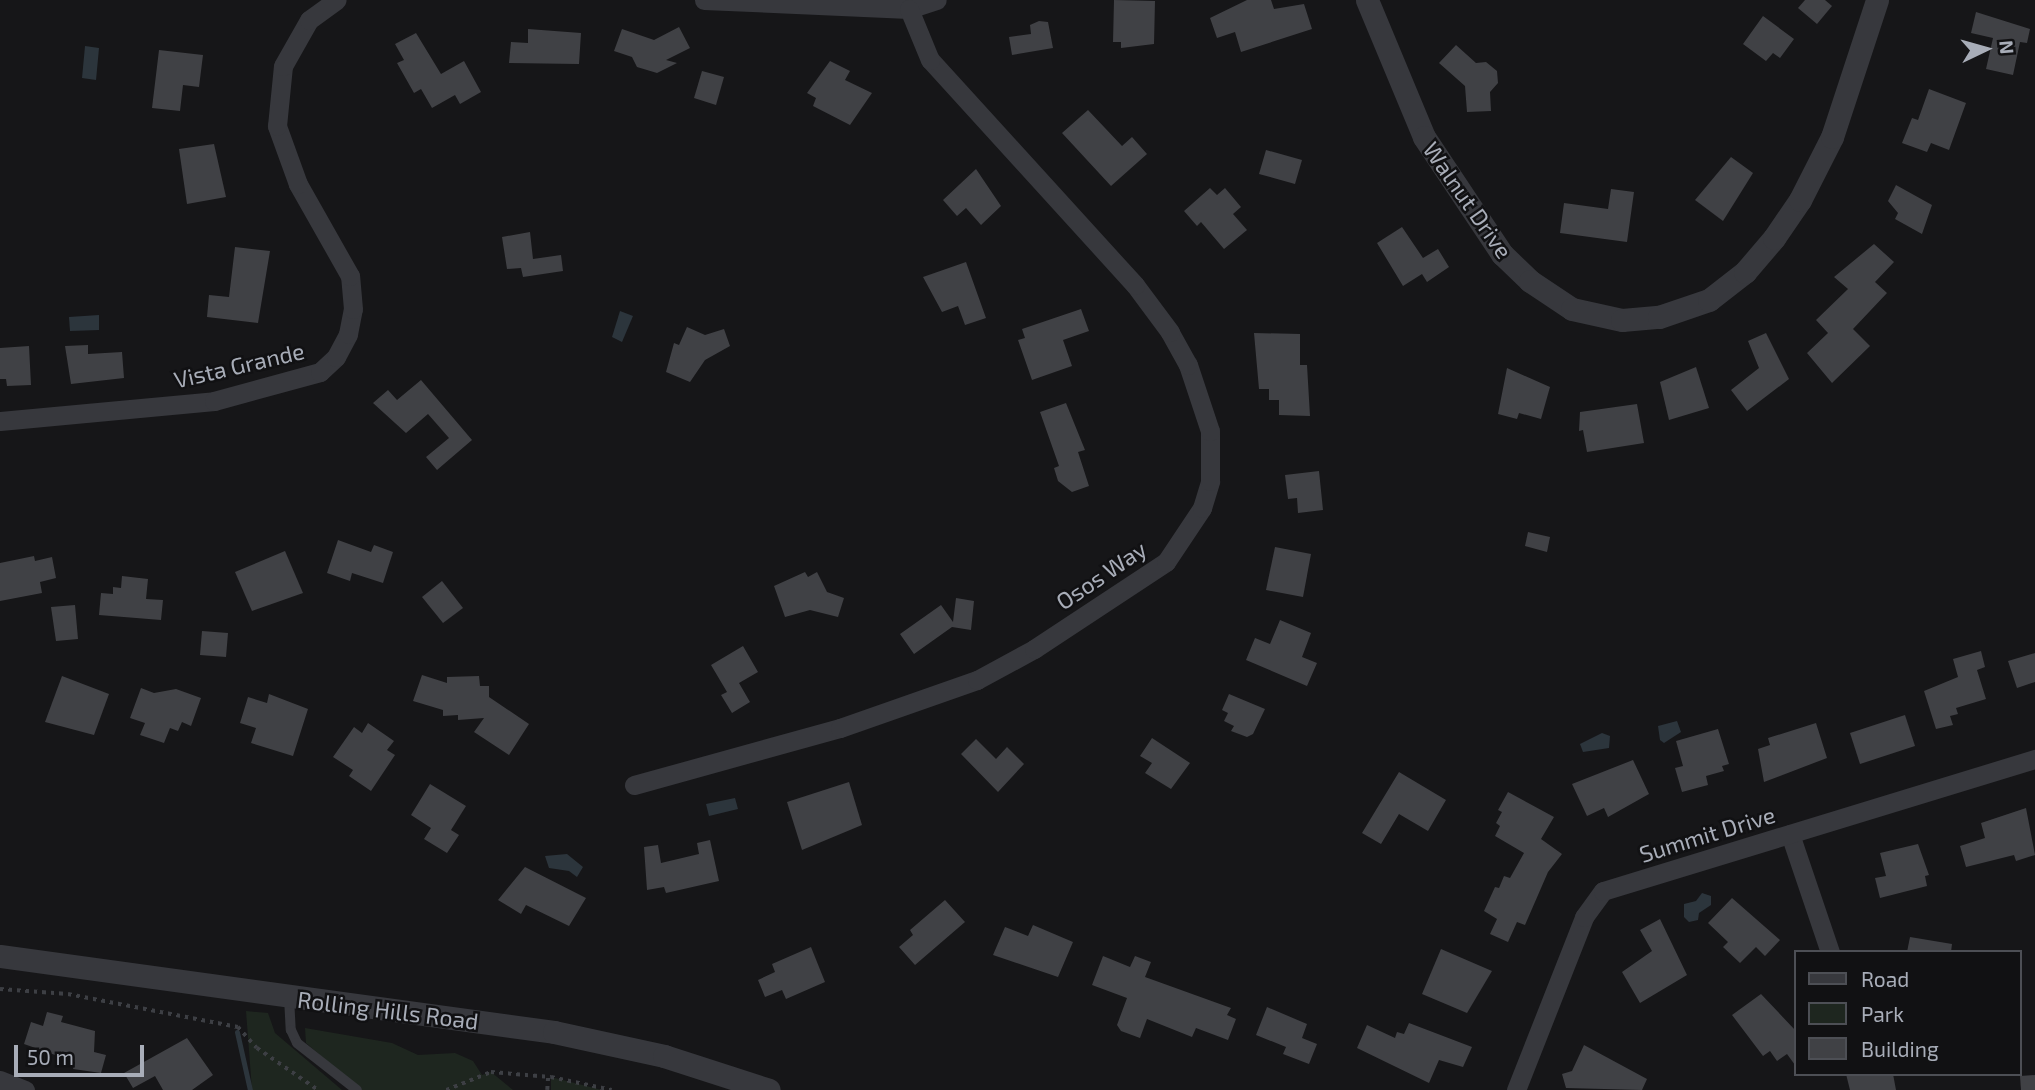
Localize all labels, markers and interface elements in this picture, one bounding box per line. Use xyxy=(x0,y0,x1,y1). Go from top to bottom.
north arrow xyxy=(1951,14,2021,84)
text: N xyxy=(1995,39,2019,55)
street label: Walnut Drive xyxy=(1418,136,1518,264)
street label: Vista Grande xyxy=(171,337,307,393)
street label: Osos Way xyxy=(1050,535,1152,615)
street label: Summit Drive xyxy=(1636,800,1778,868)
legend xyxy=(1794,950,2021,1076)
text: Road xyxy=(1861,966,1909,991)
street label: Rolling Hills Road xyxy=(296,985,480,1035)
text: Park xyxy=(1861,1001,1904,1026)
scale bar xyxy=(18,1030,147,1074)
text: Building xyxy=(1861,1036,1939,1061)
text: 50 m xyxy=(27,1044,74,1069)

